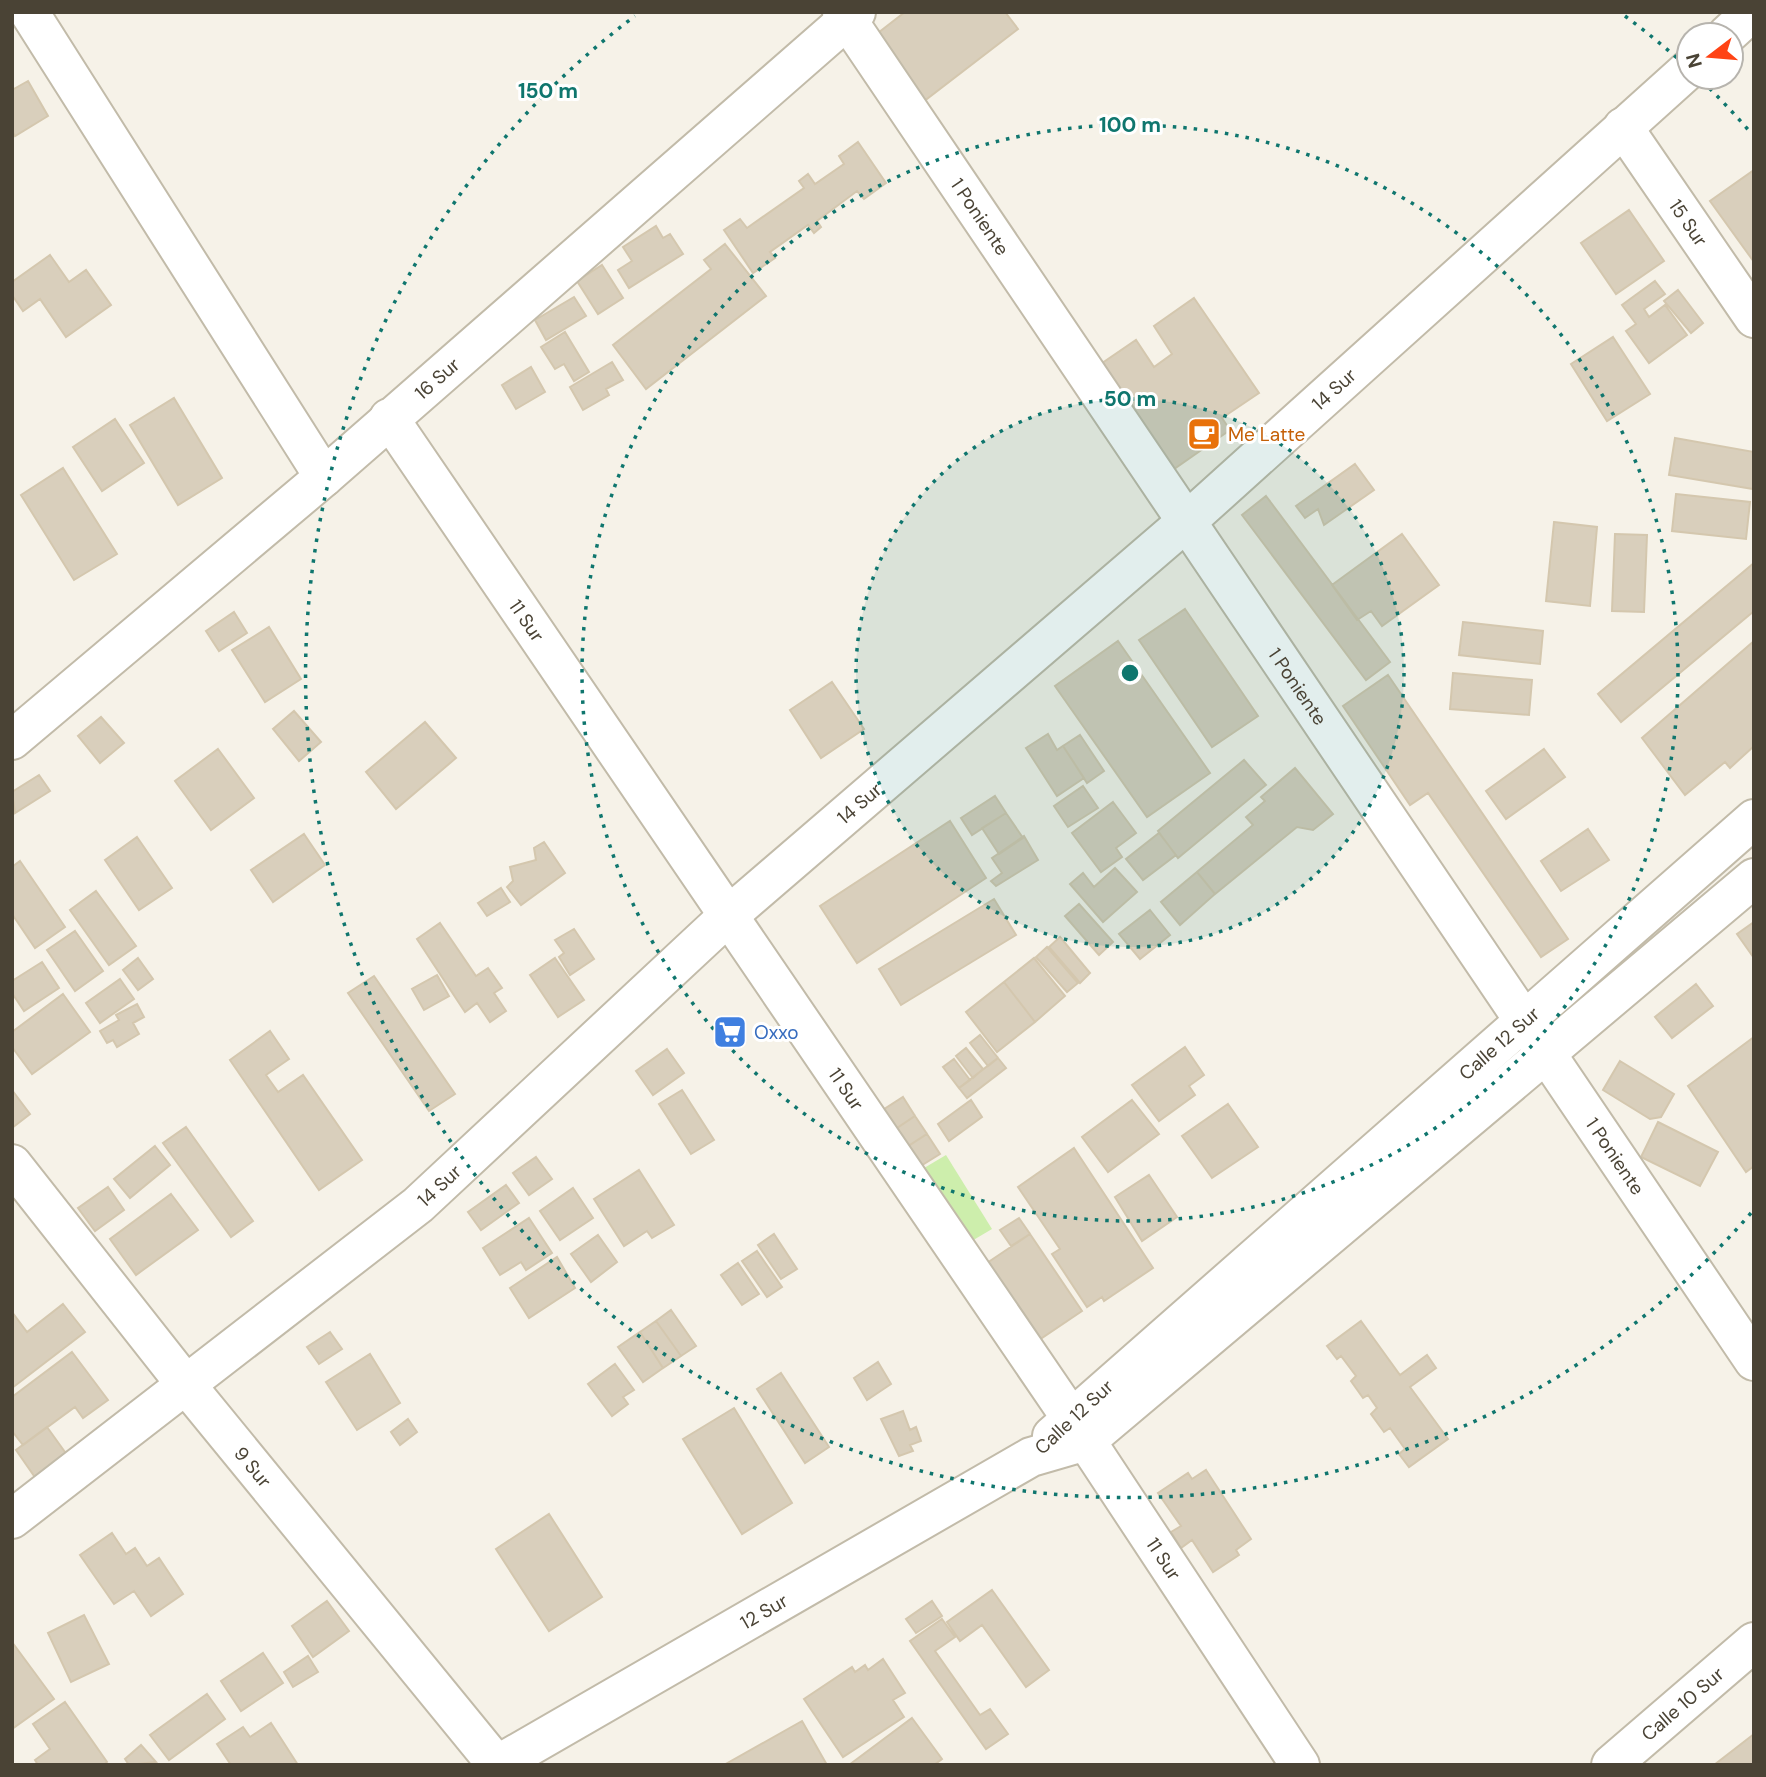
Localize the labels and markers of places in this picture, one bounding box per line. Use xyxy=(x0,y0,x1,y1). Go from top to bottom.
cafe icon: Me Latte xyxy=(1185,415,1223,453)
place label: Me Latte xyxy=(1228,422,1305,447)
centre of rings xyxy=(1118,661,1142,685)
supermarket icon: Oxxo xyxy=(711,1013,749,1051)
place label: Oxxo xyxy=(754,1020,798,1045)

